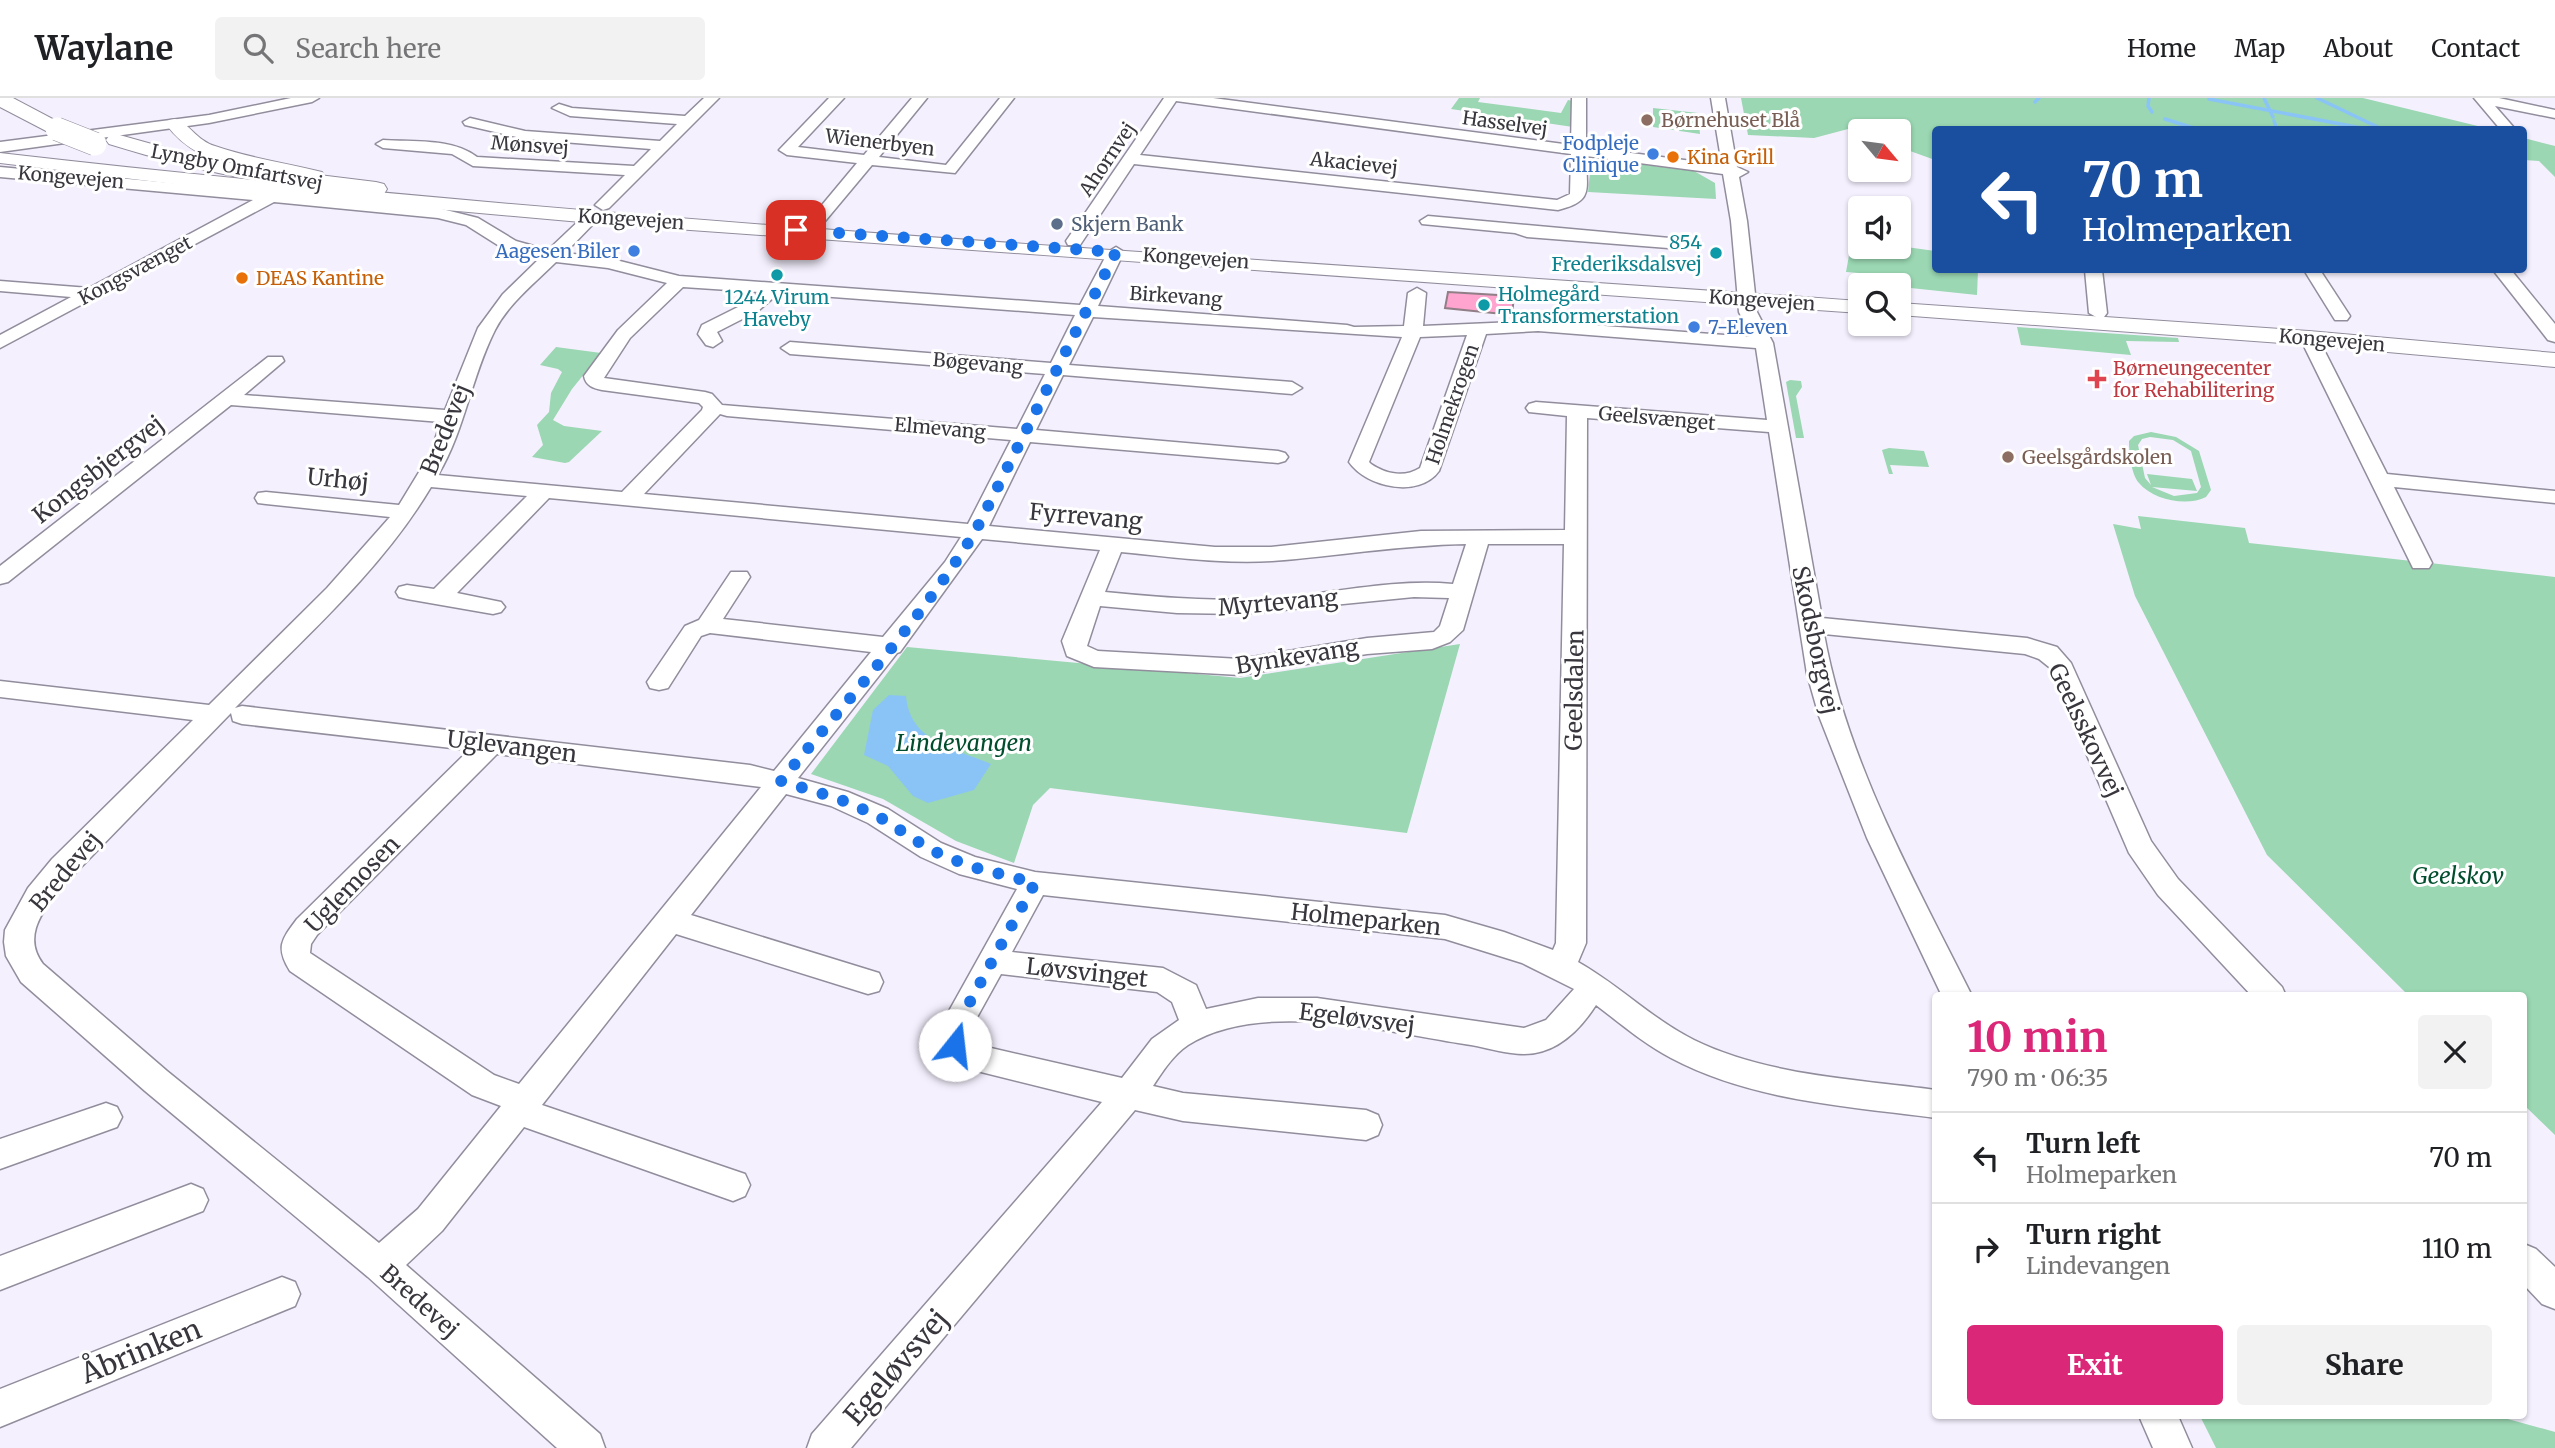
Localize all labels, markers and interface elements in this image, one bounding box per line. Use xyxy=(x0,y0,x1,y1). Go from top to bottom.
search box xyxy=(215,17,705,80)
text: Waylane xyxy=(35,28,173,69)
icon: search xyxy=(239,29,277,67)
text: Search here xyxy=(295,32,441,65)
text: Home xyxy=(2127,33,2196,64)
text: Map xyxy=(2234,33,2285,64)
text: About xyxy=(2323,33,2393,64)
text: Contact xyxy=(2431,33,2520,64)
street label: Hasselvej xyxy=(1461,105,1549,141)
place label: Børnehuset Blå xyxy=(1661,108,1800,132)
marker: Børnehuset Blå xyxy=(1639,112,1655,128)
street label: Ahornvej xyxy=(1073,117,1141,201)
north arrow xyxy=(1848,119,1911,182)
map controls xyxy=(1848,119,1911,336)
street label: Wienerbyen xyxy=(823,123,937,161)
street label: Mønsvej xyxy=(490,130,570,160)
place label: Fodpleje Clinique xyxy=(1562,131,1639,177)
street label: Lyngby Omfartsvej xyxy=(149,139,325,195)
place label: Kina Grill xyxy=(1687,145,1774,169)
street label: Akacievej xyxy=(1308,146,1399,180)
marker: Fodpleje Clinique xyxy=(1645,146,1661,162)
marker: Kina Grill xyxy=(1665,149,1681,165)
text: 70 m xyxy=(2082,149,2203,210)
icon: left xyxy=(1967,154,2058,245)
street label: Kongevejen xyxy=(17,160,126,194)
button: sound xyxy=(1848,196,1911,259)
pin xyxy=(766,200,826,260)
street label: Kongevejen xyxy=(577,203,686,235)
text: Holmeparken xyxy=(2082,210,2292,250)
icon: arrive xyxy=(777,211,815,249)
place label: Skjern Bank xyxy=(1071,212,1184,236)
marker: Skjern Bank xyxy=(1049,216,1065,232)
street label: Kongsvænget xyxy=(74,230,196,310)
place label: 854 Frederiksdalsvej xyxy=(1551,230,1702,276)
place label: Aagesen Biler xyxy=(494,239,620,263)
street label: Kongevejen xyxy=(1142,242,1251,274)
marker: Aagesen Biler xyxy=(626,243,642,259)
marker: 854 Frederiksdalsvej xyxy=(1708,245,1724,261)
place label: DEAS Kantine xyxy=(256,266,384,290)
marker: 1244 Virum Haveby xyxy=(769,267,785,283)
marker: DEAS Kantine xyxy=(234,270,250,286)
button: search xyxy=(1848,273,1911,336)
street label: Birkevang xyxy=(1129,281,1224,311)
place label: Holmegård Transformerstation xyxy=(1498,282,1680,328)
street label: Kongevejen xyxy=(1708,284,1817,316)
place label: 1244 Virum Haveby xyxy=(725,285,830,331)
marker: Holmegård Transformerstation xyxy=(1476,297,1492,313)
place label: 7-Eleven xyxy=(1708,315,1788,339)
marker: 7-Eleven xyxy=(1686,319,1702,335)
street label: Kongevejen xyxy=(2278,323,2387,357)
street label: Holmekrogen xyxy=(1420,340,1484,467)
street label: Bøgevang xyxy=(932,347,1025,379)
place label: Børneungecenter for Rehabilitering xyxy=(2113,356,2275,402)
marker: Børneungecenter for Rehabilitering xyxy=(2087,369,2107,389)
street label: Bredevej xyxy=(414,379,476,479)
street label: Geelsvænget xyxy=(1598,401,1717,435)
street label: Kongsbjergvej xyxy=(27,409,169,529)
street label: Elmevang xyxy=(893,412,987,444)
place label: Geelsgårdskolen xyxy=(2022,445,2173,469)
marker: Geelsgårdskolen xyxy=(2000,449,2016,465)
street label: Urhøj xyxy=(306,461,370,497)
street label: Fyrrevang xyxy=(1028,497,1144,535)
street label: Skodsborgvej xyxy=(1786,563,1846,717)
street label: Myrtevang xyxy=(1217,582,1339,622)
street label: Geelsdalen xyxy=(1558,629,1590,751)
street label: Bynkevang xyxy=(1233,632,1361,680)
street label: Geelsskovvej xyxy=(2042,658,2130,802)
street label: Uglevangen xyxy=(445,724,579,768)
park label: Lindevangen xyxy=(896,728,1032,757)
street label: Bredevej xyxy=(23,825,107,917)
street label: Uglemosen xyxy=(298,829,406,939)
park label: Geelskov xyxy=(2412,861,2504,890)
street label: Holmeparken xyxy=(1289,897,1443,941)
street label: Løvsvinget xyxy=(1025,951,1149,993)
street label: Egeløvsvej xyxy=(1297,996,1417,1040)
position arrow xyxy=(918,1008,992,1082)
text: 10 min xyxy=(1967,1011,2107,1063)
button: close xyxy=(2418,1015,2492,1089)
text: 790 m · 06:35 xyxy=(1967,1063,2108,1092)
text: Turn left xyxy=(2026,1127,2140,1160)
icon: left xyxy=(1967,1139,2005,1177)
text: 70 m xyxy=(2429,1141,2492,1174)
text: Holmeparken xyxy=(2026,1160,2177,1189)
text: Turn right xyxy=(2026,1218,2161,1251)
icon: right xyxy=(1967,1230,2005,1268)
text: 110 m xyxy=(2422,1232,2492,1265)
text: Lindevangen xyxy=(2026,1251,2170,1280)
street label: Bredevej xyxy=(375,1258,465,1344)
street label: Egeløvsvej xyxy=(836,1302,956,1432)
street label: Åbrinken xyxy=(74,1309,206,1392)
button: Exit xyxy=(1967,1325,2223,1405)
button: Share xyxy=(2237,1325,2492,1405)

